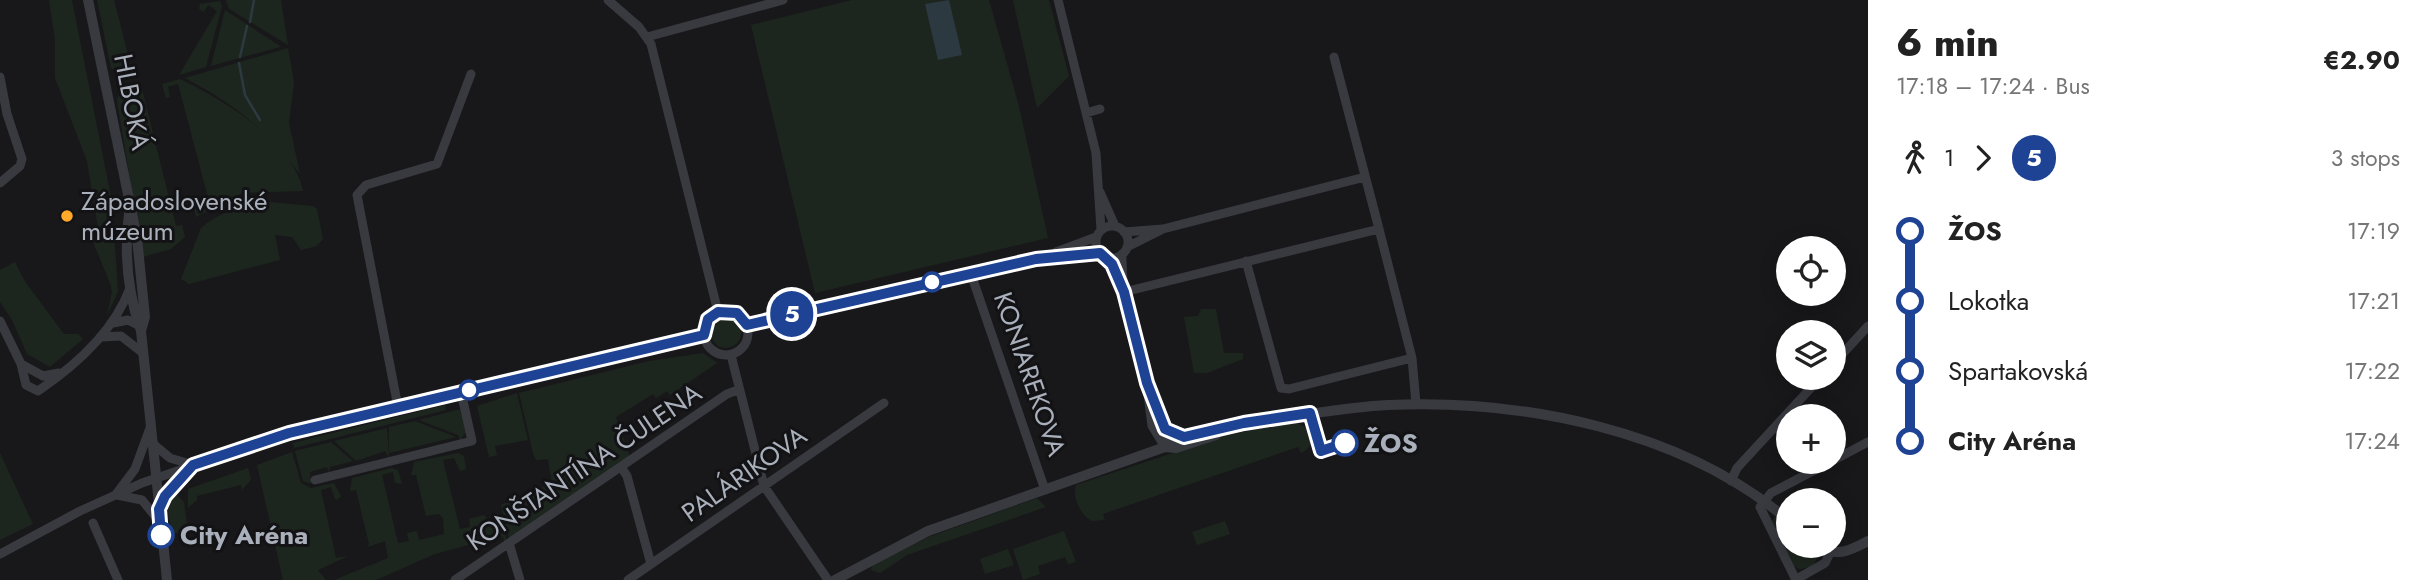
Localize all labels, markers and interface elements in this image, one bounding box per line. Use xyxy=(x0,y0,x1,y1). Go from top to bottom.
text: 6 min xyxy=(1896,15,1999,70)
text: €2.90 xyxy=(2323,41,2400,79)
street label: HLBOKÁ xyxy=(104,51,160,154)
text: 17:18 – 17:24 · Bus xyxy=(1896,69,2090,103)
icon: walk xyxy=(1896,139,1934,177)
icon: forward xyxy=(1964,139,2002,177)
text: 5 xyxy=(2026,140,2042,175)
text: 1 xyxy=(1944,141,1954,175)
text: 3 stops xyxy=(2331,141,2400,175)
place label: Západoslovenské múzeum xyxy=(81,182,267,250)
marker: Západoslovenské múzeum xyxy=(59,208,75,224)
text: ŽOS xyxy=(1948,212,2002,250)
text: 17:19 xyxy=(2347,214,2400,248)
map controls xyxy=(1776,236,1846,558)
button: locate xyxy=(1776,236,1846,306)
unlabelled marker xyxy=(922,272,942,292)
text: Lokotka xyxy=(1948,282,2029,320)
text: 17:21 xyxy=(2347,284,2400,318)
street label: KONIAREKOVA xyxy=(984,287,1076,462)
line badge: 5 xyxy=(769,291,815,337)
text: 5 xyxy=(784,296,800,331)
button: layers xyxy=(1776,320,1846,390)
text: Spartakovská xyxy=(1948,352,2088,390)
text: 17:22 xyxy=(2345,354,2400,388)
street label: KONŠTANTÍNA ČULENA xyxy=(459,374,710,560)
unlabelled marker xyxy=(459,380,479,400)
button: + xyxy=(1776,404,1846,474)
street label: PALÁRIKOVA xyxy=(674,416,815,531)
text: City Aréna xyxy=(1948,422,2076,460)
place label: ŽOS xyxy=(1364,424,1418,462)
text: 17:24 xyxy=(2344,424,2400,458)
marker: ŽOS xyxy=(1332,430,1358,456)
button: − xyxy=(1776,488,1846,558)
place label: City Aréna xyxy=(180,516,308,554)
marker: City Aréna xyxy=(148,522,174,548)

